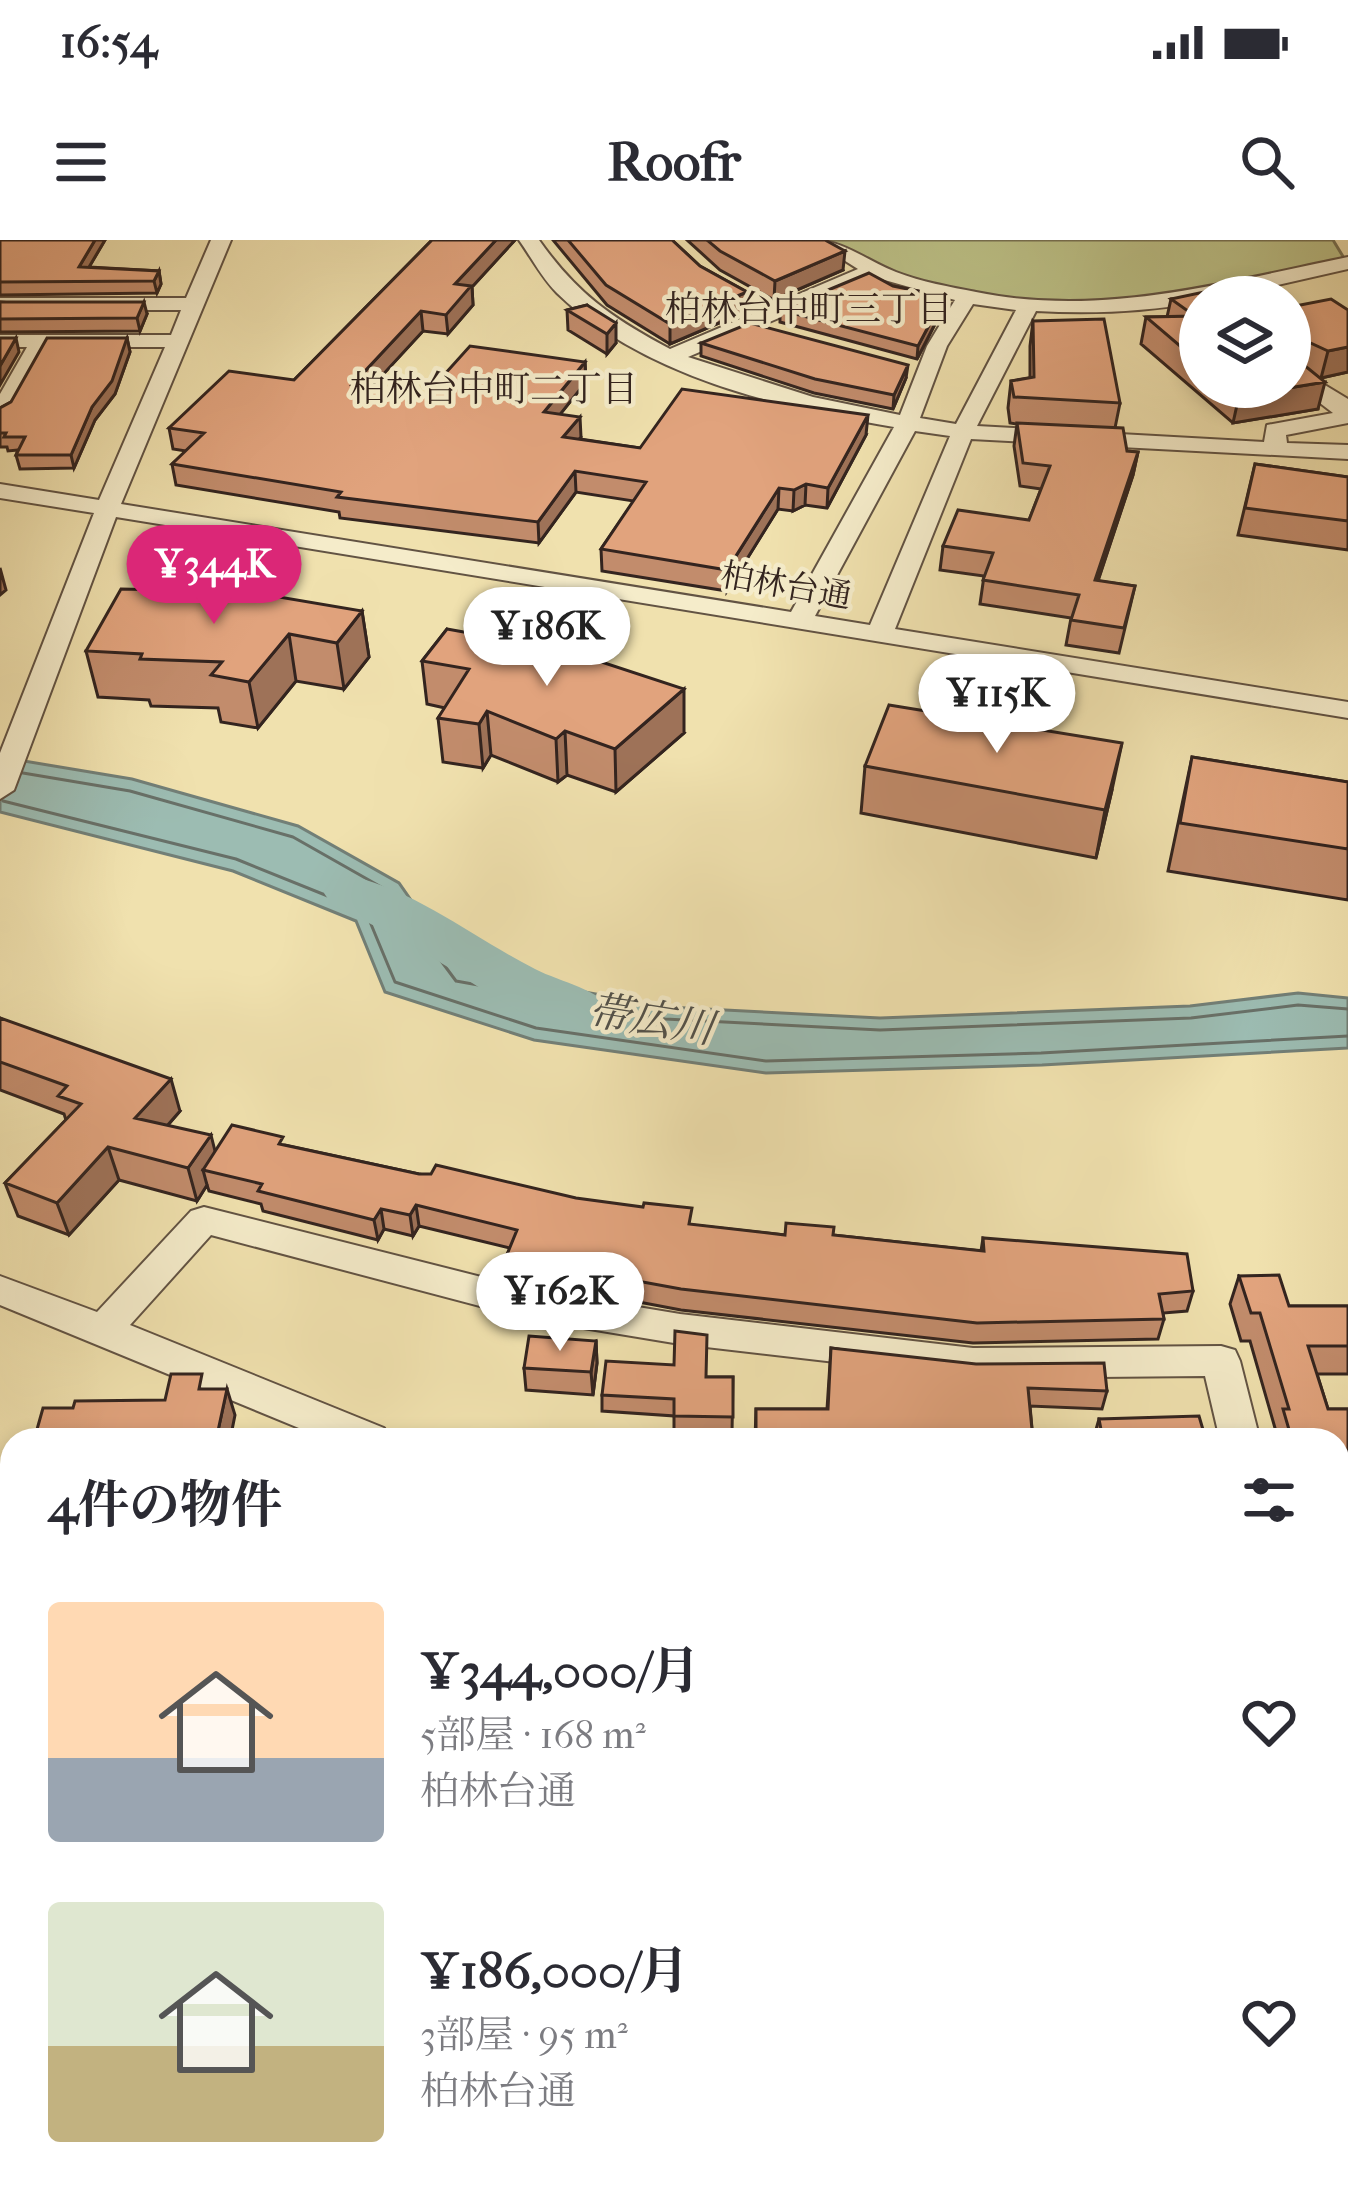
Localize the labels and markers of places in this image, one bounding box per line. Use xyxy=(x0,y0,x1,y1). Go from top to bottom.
pin: ¥344K xyxy=(130,525,298,627)
pin: ¥186K xyxy=(463,587,631,689)
pin: ¥115K xyxy=(913,654,1081,756)
pin: ¥162K xyxy=(476,1252,644,1354)

